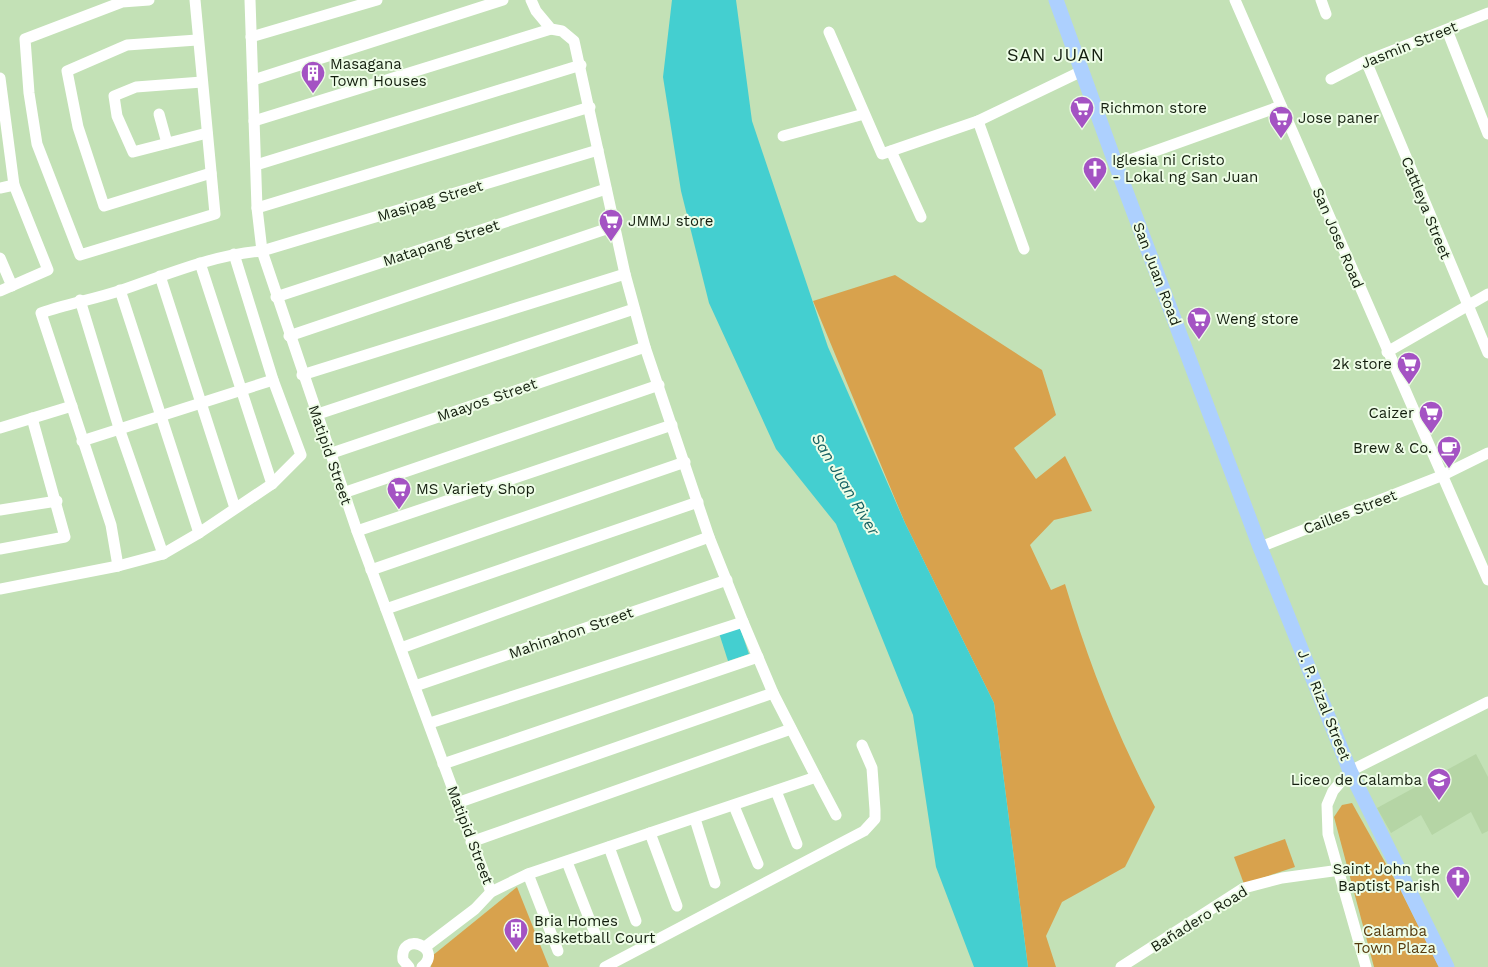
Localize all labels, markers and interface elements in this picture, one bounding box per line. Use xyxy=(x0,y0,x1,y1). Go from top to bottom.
street label: Jasmin Street xyxy=(1358,17,1461,73)
district label: SAN JUAN xyxy=(1007,44,1105,65)
place label: Masagana Town Houses xyxy=(330,55,427,90)
building icon: Masagana Town Houses xyxy=(300,60,326,94)
supermarket icon: Richmon store xyxy=(1069,95,1095,129)
place label: Richmon store xyxy=(1100,99,1207,117)
supermarket icon: Jose paner xyxy=(1268,105,1294,139)
place label: Jose paner xyxy=(1298,109,1379,127)
place label: Iglesia ni Cristo - Lokal ng San Juan xyxy=(1112,151,1258,186)
street label: Cattleya Street xyxy=(1397,154,1455,263)
church icon: Iglesia ni Cristo - Lokal ng San Juan xyxy=(1082,156,1108,190)
street label: Masipag Street xyxy=(375,176,486,226)
street label: San Jose Road xyxy=(1309,185,1367,291)
supermarket icon: JMMJ store xyxy=(598,208,624,242)
place label: JMMJ store xyxy=(628,212,713,230)
street label: Matapang Street xyxy=(381,216,502,270)
street label: San Juan Road xyxy=(1129,220,1185,328)
supermarket icon: Weng store xyxy=(1186,306,1212,340)
place label: Weng store xyxy=(1216,310,1299,328)
supermarket icon: 2k store xyxy=(1396,351,1422,385)
place label: 2k store xyxy=(1332,355,1392,373)
street label: Maayos Street xyxy=(435,374,540,425)
supermarket icon: Caizer xyxy=(1418,400,1444,434)
street label: Matipid Street xyxy=(305,403,356,508)
place label: Caizer xyxy=(1369,404,1414,422)
water label: San Juan River xyxy=(808,430,884,539)
cafe icon: Brew & Co. xyxy=(1436,435,1462,469)
place label: Brew & Co. xyxy=(1353,439,1432,457)
supermarket icon: MS Variety Shop xyxy=(386,476,412,510)
place label: MS Variety Shop xyxy=(416,480,535,498)
street label: Cailles Street xyxy=(1301,486,1400,538)
street label: Mahinahon Street xyxy=(507,603,636,663)
street label: J. P. Rizal Street xyxy=(1293,647,1355,764)
school or university icon: Liceo de Calamba xyxy=(1426,767,1452,801)
place label: Liceo de Calamba xyxy=(1291,771,1423,789)
street label: Matipid Street xyxy=(443,783,497,888)
place label: Saint John the Baptist Parish xyxy=(1333,860,1440,895)
church icon: Saint John the Baptist Parish xyxy=(1445,865,1471,899)
street label: Bañadero Road xyxy=(1147,882,1251,956)
place label: Bria Homes Basketball Court xyxy=(534,912,656,947)
building icon: Bria Homes Basketball Court xyxy=(503,917,529,951)
park label: Calamba Town Plaza xyxy=(1354,922,1436,957)

